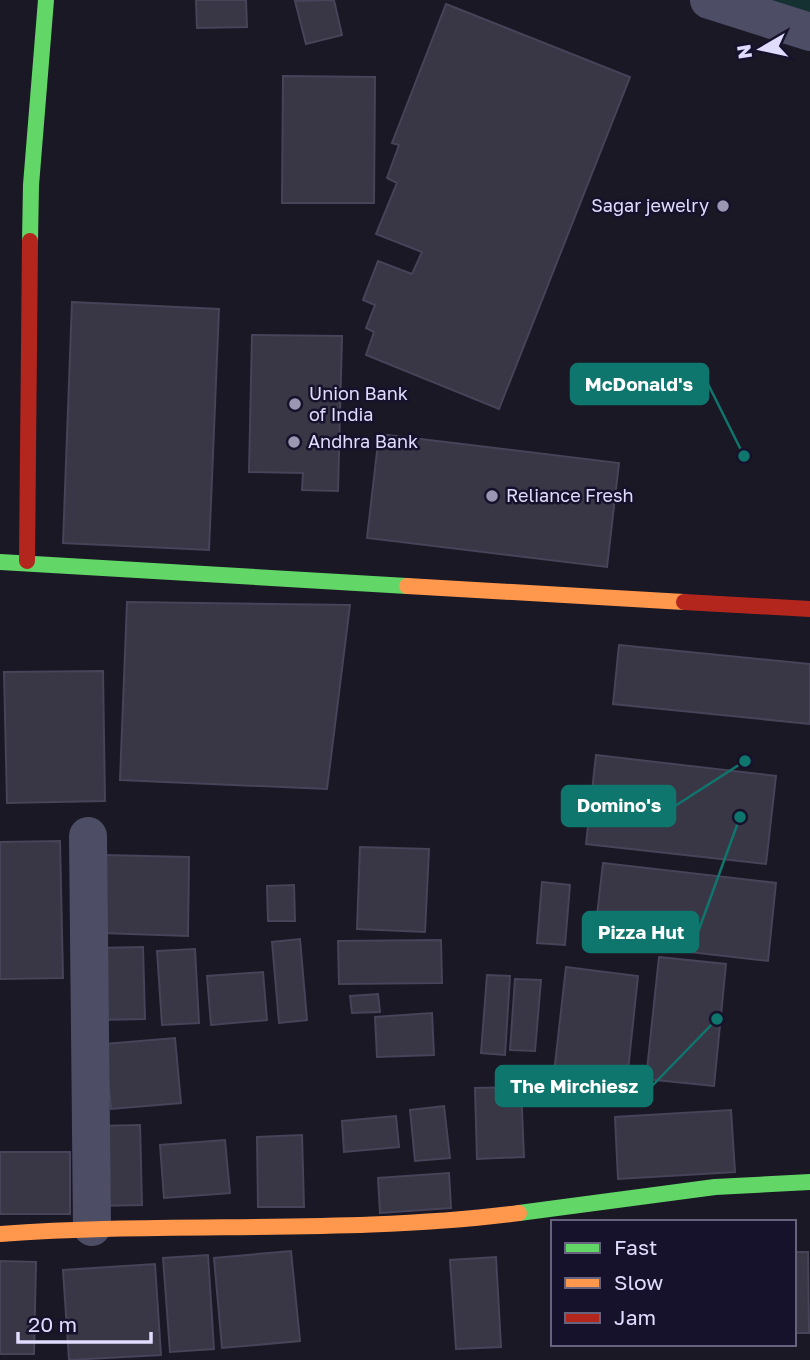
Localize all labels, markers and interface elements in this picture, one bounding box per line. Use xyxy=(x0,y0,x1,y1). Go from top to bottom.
north arrow xyxy=(726,14,796,84)
text: N xyxy=(731,43,756,61)
place label: Sagar jewelry xyxy=(591,194,709,216)
marker: Sagar jewelry xyxy=(715,198,731,214)
callout: McDonald's xyxy=(571,364,708,404)
text: McDonald's xyxy=(585,372,694,395)
place label: Union Bank of India xyxy=(309,382,408,425)
marker: Union Bank of India xyxy=(287,396,303,412)
place label: Andhra Bank xyxy=(308,430,418,452)
marker: Andhra Bank xyxy=(286,434,302,450)
place label: Reliance Fresh xyxy=(506,484,634,506)
marker: Reliance Fresh xyxy=(484,488,500,504)
callout: Domino's xyxy=(562,786,675,826)
text: Domino's xyxy=(577,793,662,816)
callout: Pizza Hut xyxy=(583,912,698,952)
text: Pizza Hut xyxy=(598,920,685,943)
callout: The Mirchiesz xyxy=(496,1066,652,1106)
text: The Mirchiesz xyxy=(510,1074,638,1097)
legend xyxy=(551,1220,796,1346)
text: Fast xyxy=(614,1234,657,1260)
text: Slow xyxy=(614,1269,663,1295)
scale bar xyxy=(18,1300,150,1344)
text: Jam xyxy=(614,1304,656,1330)
text: 20 m xyxy=(28,1311,77,1337)

